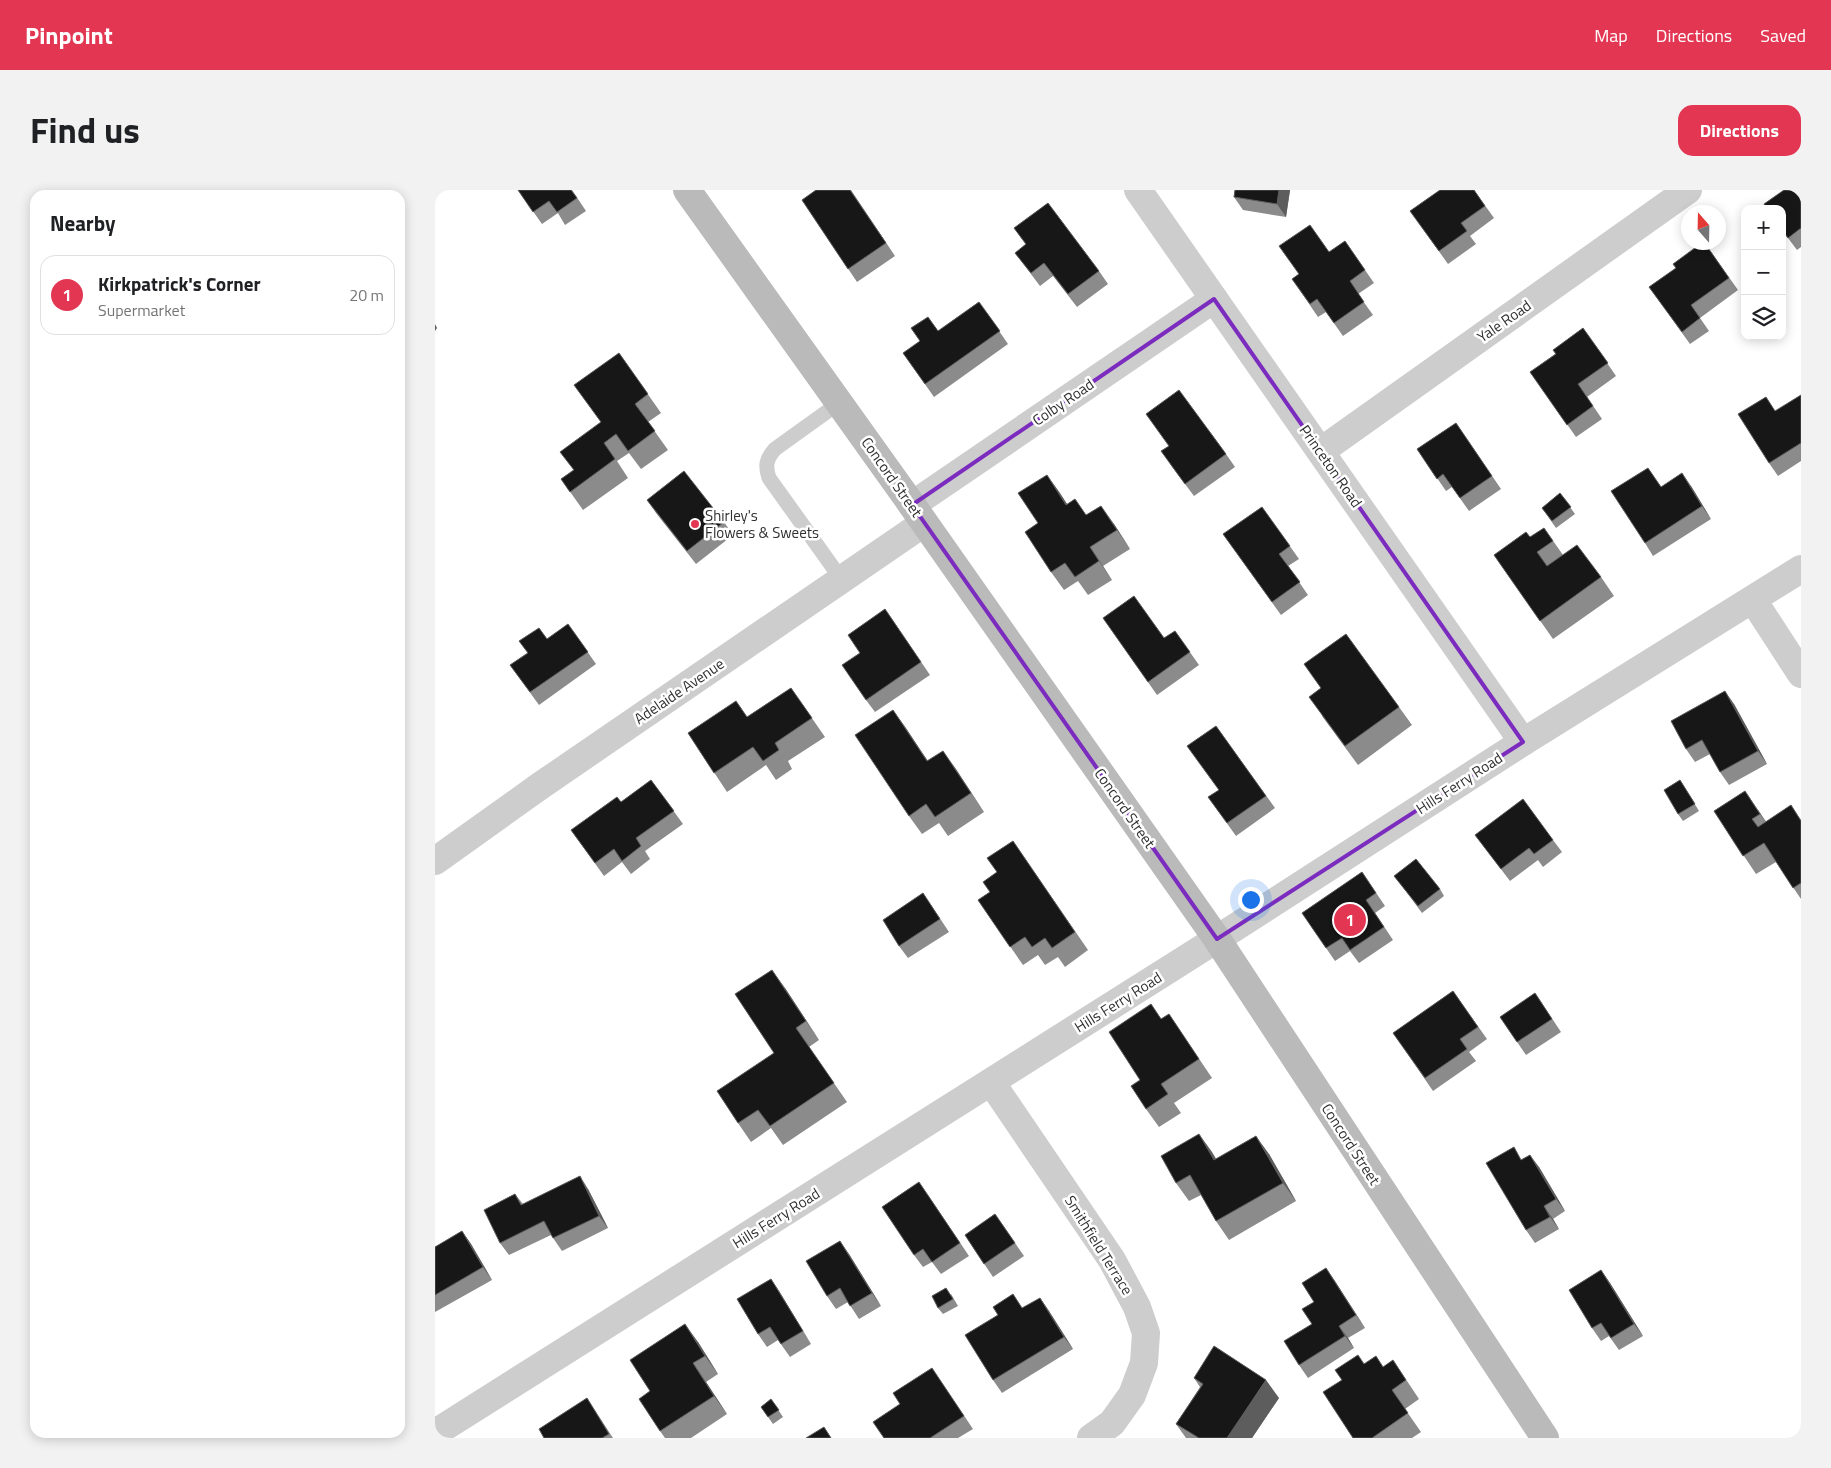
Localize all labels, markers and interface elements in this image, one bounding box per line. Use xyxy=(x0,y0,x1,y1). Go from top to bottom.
text: Pinpoint xyxy=(25,17,113,53)
text: Map xyxy=(1594,22,1628,49)
text: Directions xyxy=(1656,22,1732,49)
text: Saved xyxy=(1760,22,1806,49)
text: Find us xyxy=(30,103,140,157)
button: Directions xyxy=(1678,105,1801,156)
north arrow xyxy=(1681,205,1726,250)
map controls xyxy=(1741,205,1786,340)
button: + xyxy=(1741,205,1786,250)
text: Nearby xyxy=(50,207,115,239)
button: − xyxy=(1741,250,1786,295)
text: Kirkpatrick's Corner xyxy=(98,269,261,298)
text: 1 xyxy=(63,283,71,307)
text: 20 m xyxy=(349,283,384,307)
street label: Yale Road xyxy=(1472,294,1536,348)
button: layers xyxy=(1741,295,1786,340)
text: Supermarket xyxy=(98,298,185,322)
street label: Colby Road xyxy=(1027,373,1099,431)
street label: Princeton Road xyxy=(1294,420,1368,512)
street label: Concord Street xyxy=(856,432,929,522)
place label: Shirley's Flowers & Sweets xyxy=(705,504,819,544)
marker: Shirley's Flowers & Sweets xyxy=(689,518,701,530)
street label: Adelaide Avenue xyxy=(629,652,729,730)
street label: Hills Ferry Road xyxy=(1411,746,1507,820)
street label: Concord Street xyxy=(1089,763,1162,853)
your location xyxy=(1238,887,1264,913)
pin: 1 xyxy=(1334,901,1366,939)
street label: Hills Ferry Road xyxy=(1070,966,1166,1038)
street label: Concord Street xyxy=(1316,1099,1386,1190)
street label: Hills Ferry Road xyxy=(728,1182,824,1254)
street label: Smithfield Terrace xyxy=(1059,1191,1139,1299)

